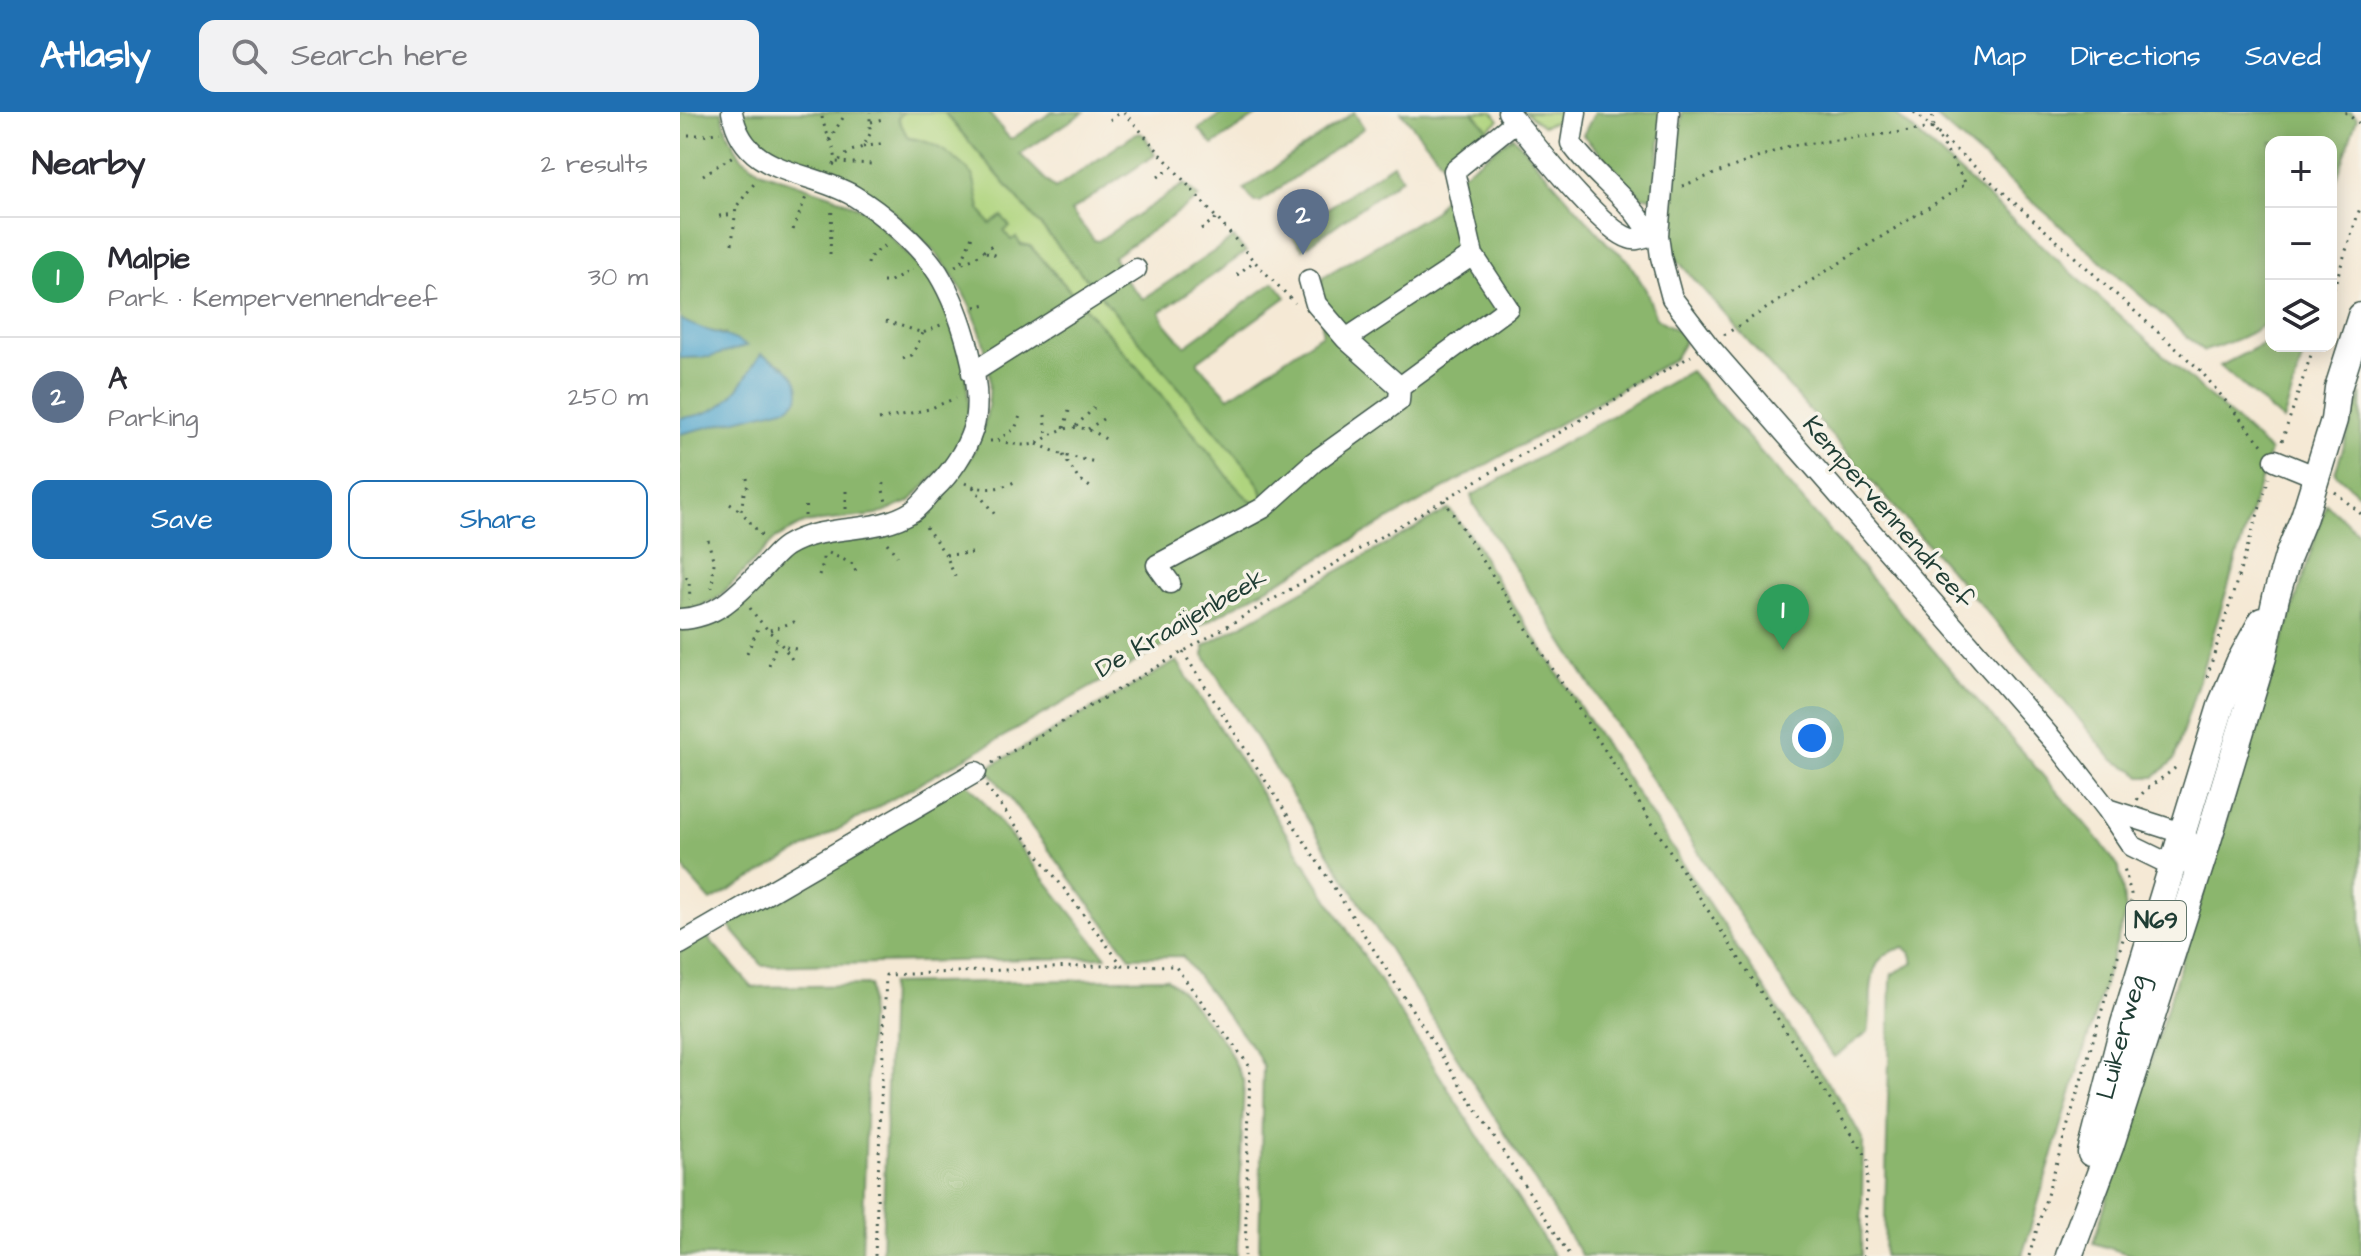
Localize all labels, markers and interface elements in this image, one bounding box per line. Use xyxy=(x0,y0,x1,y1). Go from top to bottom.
search box xyxy=(199,20,759,92)
text: Atlasly xyxy=(40,30,151,82)
icon: search xyxy=(227,34,271,78)
text: Search here xyxy=(291,35,468,77)
text: Map xyxy=(1974,37,2027,76)
text: Directions xyxy=(2071,37,2201,76)
text: Saved xyxy=(2245,37,2321,76)
map controls xyxy=(2265,136,2337,352)
button: + xyxy=(2265,136,2337,208)
text: Nearby xyxy=(32,140,146,188)
text: 2 results xyxy=(540,146,648,182)
pin: 2 xyxy=(1277,189,1329,255)
button: − xyxy=(2265,208,2337,280)
text: Malpie xyxy=(108,238,190,280)
text: 1 xyxy=(56,259,60,295)
text: 30 m xyxy=(588,259,648,295)
text: Park · Kempervennendreef xyxy=(108,280,437,316)
button: layers xyxy=(2265,280,2337,352)
text: A xyxy=(108,358,127,400)
text: 2 xyxy=(51,379,65,415)
text: 250 m xyxy=(568,379,648,415)
text: Parking xyxy=(108,400,198,436)
street label: Kempervennendreef xyxy=(1794,408,1982,617)
button: Save xyxy=(32,480,332,559)
button: Share xyxy=(348,480,648,559)
street label: De Kraaijenbeek xyxy=(1089,559,1273,687)
pin: 1 xyxy=(1757,584,1809,650)
your location xyxy=(1792,718,1832,758)
road number: N69 xyxy=(2126,901,2186,941)
street label: Luikerweg xyxy=(2087,970,2158,1103)

